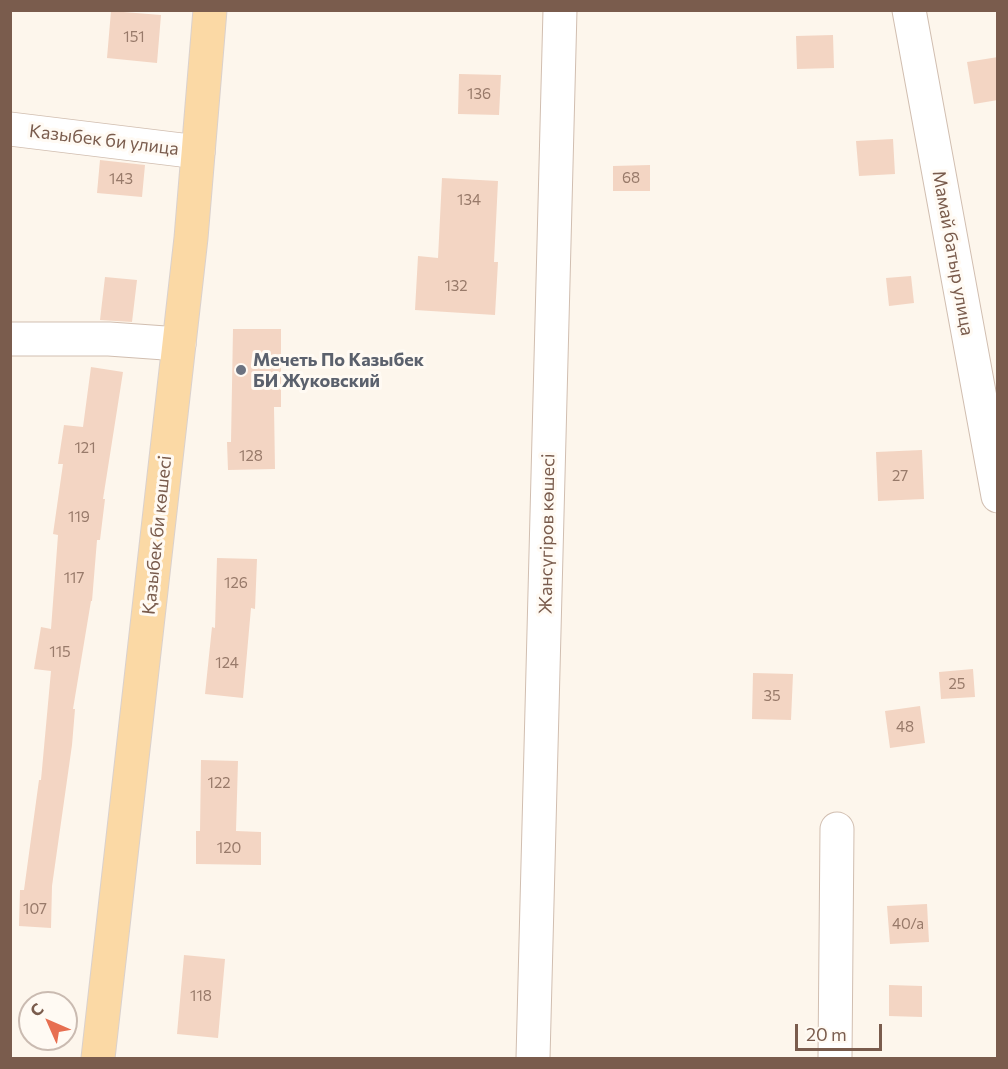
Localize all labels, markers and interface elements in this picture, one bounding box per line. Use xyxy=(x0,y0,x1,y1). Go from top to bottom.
house number: 151 xyxy=(123,28,145,46)
house number: 136 xyxy=(467,85,491,103)
street label: Казыбек би улица xyxy=(28,120,180,160)
house number: 68 xyxy=(622,169,640,187)
street label: Мамай батыр улица xyxy=(928,169,978,337)
house number: 143 xyxy=(109,170,133,188)
house number: 134 xyxy=(457,191,481,209)
house number: 132 xyxy=(444,277,468,295)
place label: Мечеть По Казыбек БИ Жуковский xyxy=(253,349,424,392)
marker: Мечеть По Казыбек БИ Жуковский xyxy=(234,363,248,377)
house number: 121 xyxy=(74,439,96,457)
house number: 128 xyxy=(239,447,263,465)
street label: Жансүгіров көшесі xyxy=(535,453,559,615)
street label: Қазыбек би көшесі xyxy=(138,454,176,616)
house number: 27 xyxy=(892,467,908,485)
house number: 119 xyxy=(68,508,90,526)
house number: 117 xyxy=(64,569,84,587)
house number: 126 xyxy=(224,574,248,592)
house number: 115 xyxy=(49,643,71,661)
house number: 124 xyxy=(215,654,239,672)
house number: 25 xyxy=(949,675,965,693)
house number: 35 xyxy=(763,687,781,705)
house number: 48 xyxy=(896,718,914,736)
house number: 122 xyxy=(207,774,231,792)
house number: 120 xyxy=(217,839,241,857)
house number: 107 xyxy=(23,900,47,918)
house number: 40/а xyxy=(892,915,924,933)
house number: 118 xyxy=(190,987,212,1005)
north arrow xyxy=(18,991,78,1051)
text: С xyxy=(26,999,47,1020)
scale bar xyxy=(798,1012,885,1050)
text: 20 m xyxy=(806,1023,847,1045)

